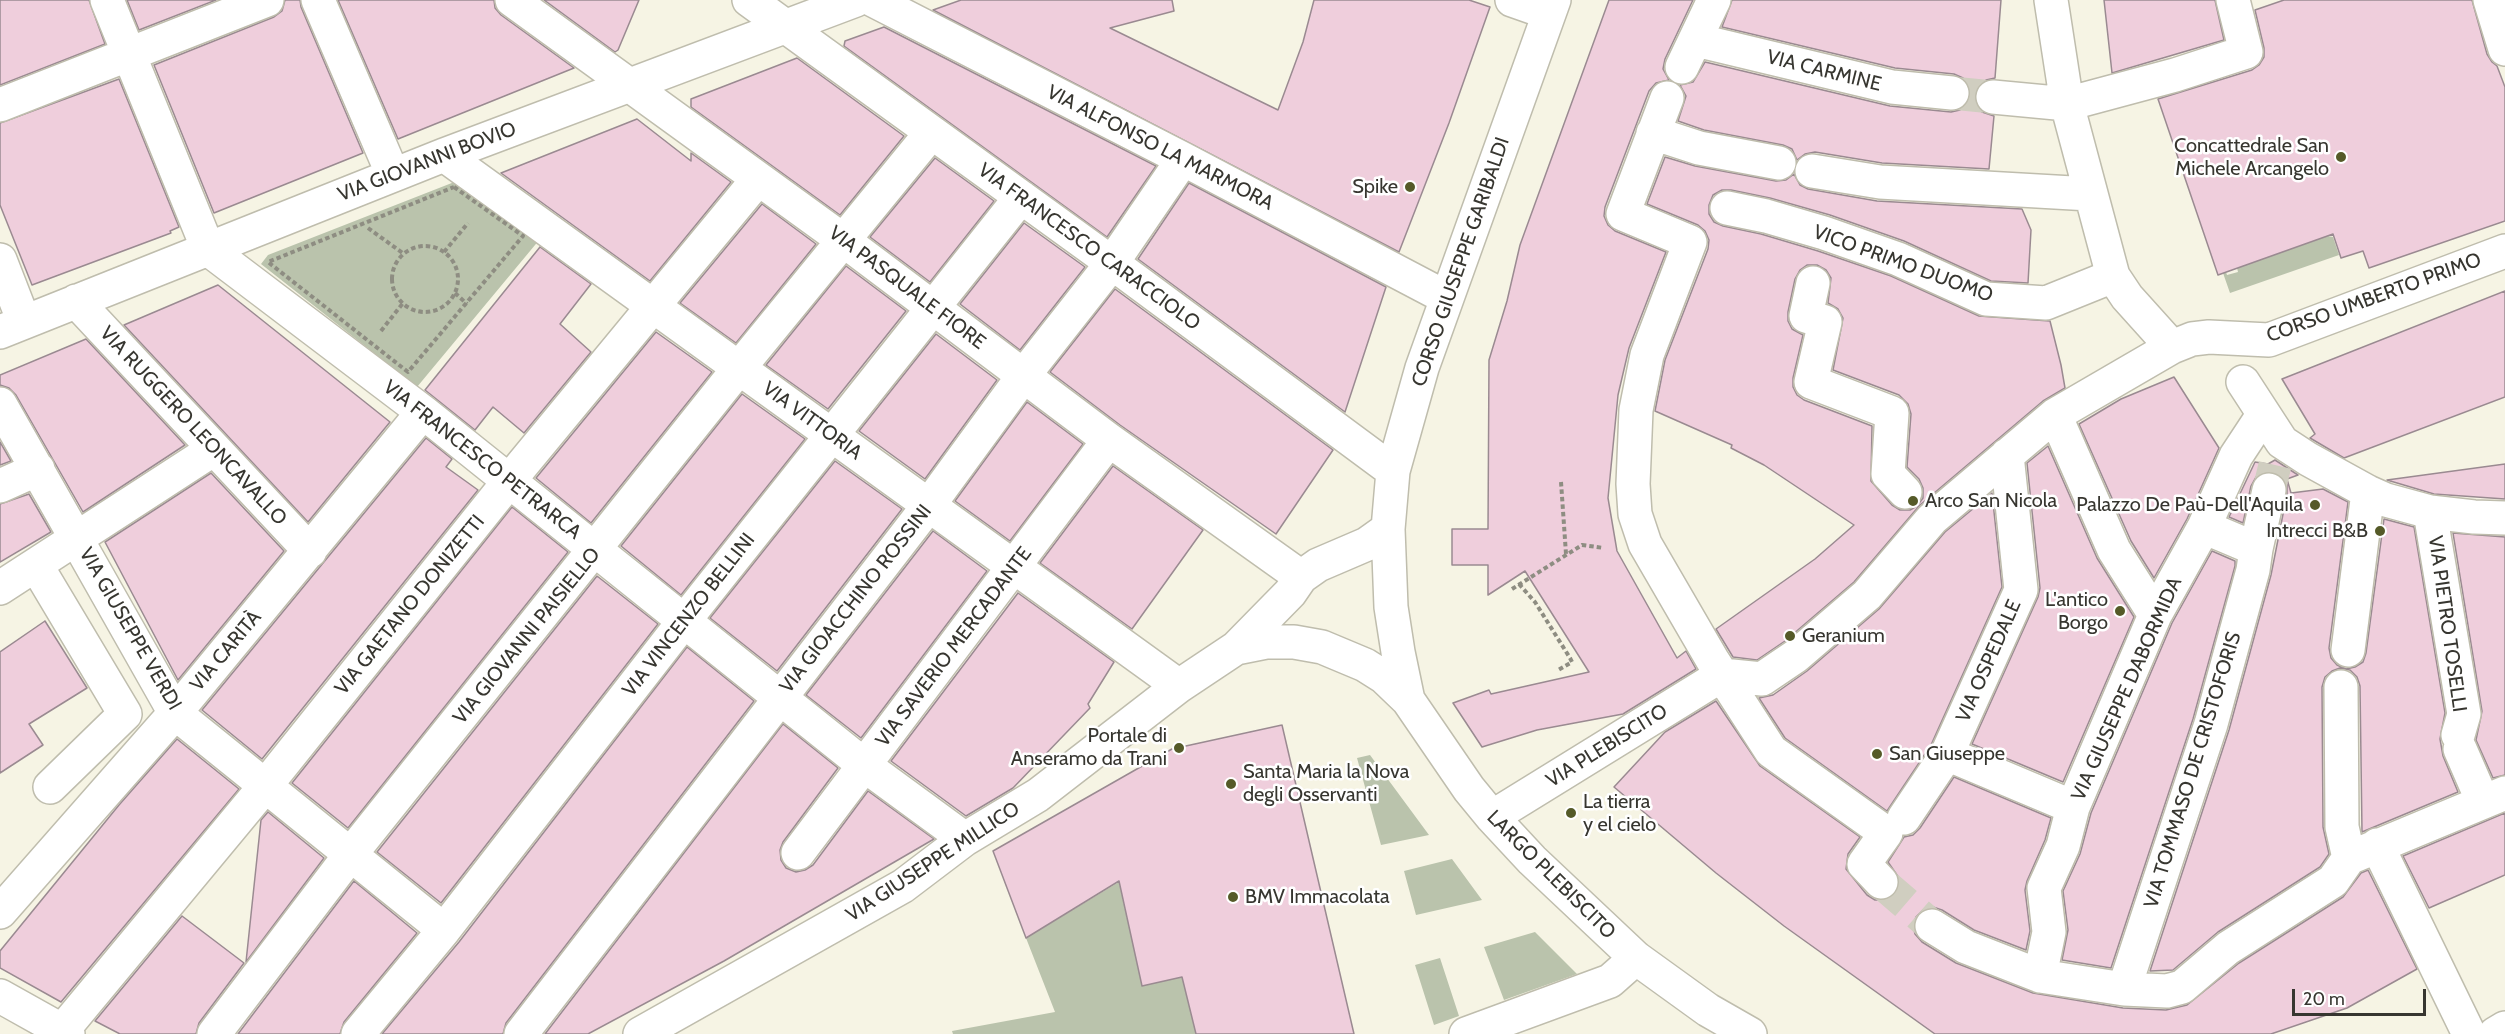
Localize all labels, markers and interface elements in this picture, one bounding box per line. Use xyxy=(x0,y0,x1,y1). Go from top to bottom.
street label: VIA CARMINE xyxy=(1764,45,1884,97)
street label: VIA ALFONSO LA MARMORA xyxy=(1043,80,1277,216)
street label: VIA GIOVANNI BOVIO xyxy=(335,117,519,207)
street label: CORSO GIUSEPPE GARIBALDI xyxy=(1407,134,1515,390)
place label: Concattedrale San Michele Arcangelo xyxy=(2174,134,2329,181)
marker: Concattedrale San Michele Arcangelo xyxy=(2334,150,2348,164)
street label: VIA FRANCESCO CARACCIOLO xyxy=(973,158,1205,336)
place label: Spike xyxy=(1352,175,1398,199)
marker: Spike xyxy=(1403,180,1417,194)
street label: VICO PRIMO DUOMO xyxy=(1810,220,1996,308)
street label: VIA PASQUALE FIORE xyxy=(824,221,990,355)
street label: CORSO UMBERTO PRIMO xyxy=(2263,248,2485,348)
street label: VIA RUGGERO LEONCAVALLO xyxy=(95,322,291,530)
street label: VIA FRANCESCO PETRARCA xyxy=(378,375,586,545)
street label: VIA VITTORIA xyxy=(758,377,866,465)
place label: Arco San Nicola xyxy=(1925,489,2057,513)
place label: Palazzo De Paù-Dell'Aquila xyxy=(2076,493,2303,517)
marker: Arco San Nicola xyxy=(1906,494,1920,508)
marker: Palazzo De Paù-Dell'Aquila xyxy=(2308,498,2322,512)
street label: VIA GIOACCHINO ROSSINI xyxy=(775,500,937,698)
street label: VIA GAETANO DONIZETTI xyxy=(330,510,490,700)
place label: Intrecci B&B xyxy=(2266,519,2368,543)
marker: Intrecci B&B xyxy=(2373,524,2387,538)
street label: VIA VINCENZO BELLINI xyxy=(618,528,760,702)
street label: VIA PIETRO TOSELLI xyxy=(2423,534,2471,714)
street label: VIA SAVERIO MERCADANTE xyxy=(871,542,1037,752)
street label: VIA GIOVANNI PAISIELLO xyxy=(448,543,606,729)
street label: VIA GIUSEPPE VERDI xyxy=(74,544,186,714)
street label: VIA GIUSEPPE DABORMIDA xyxy=(2067,573,2187,805)
place label: L'antico Borgo xyxy=(2045,588,2108,635)
street label: VIA OSPEDALE xyxy=(1951,596,2027,726)
marker: L'antico Borgo xyxy=(2113,604,2127,618)
street label: VIA CARITÀ xyxy=(185,606,267,696)
place label: Geranium xyxy=(1802,624,1885,648)
marker: Geranium xyxy=(1783,629,1797,643)
street label: VIA TOMMASO DE CRISTOFORIS xyxy=(2140,629,2246,911)
street label: VIA PLEBISCITO xyxy=(1542,699,1672,793)
place label: Portale di Anseramo da Trani xyxy=(1011,724,1167,771)
marker: Portale di Anseramo da Trani xyxy=(1172,741,1186,755)
place label: San Giuseppe xyxy=(1889,742,2005,766)
marker: San Giuseppe xyxy=(1870,747,1884,761)
place label: Santa Maria la Nova degli Osservanti xyxy=(1243,760,1409,807)
marker: Santa Maria la Nova degli Osservanti xyxy=(1224,777,1238,791)
place label: La tierra y el cielo xyxy=(1583,790,1656,837)
street label: VIA GIUSEPPE MILLICO xyxy=(842,797,1024,927)
street label: LARGO PLEBISCITO xyxy=(1482,806,1620,944)
marker: La tierra y el cielo xyxy=(1564,806,1578,820)
place label: BMV Immacolata xyxy=(1245,885,1389,909)
marker: BMV Immacolata xyxy=(1226,890,1240,904)
scale bar xyxy=(2295,977,2428,1015)
text: 20 m xyxy=(2303,988,2345,1010)

